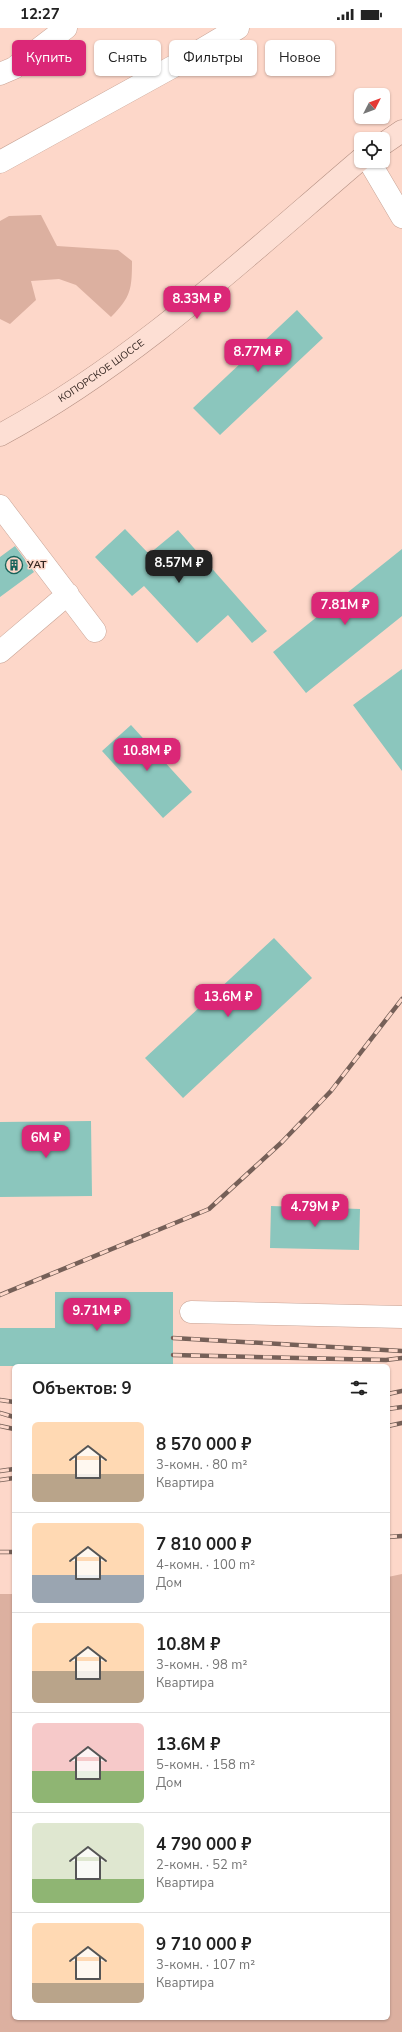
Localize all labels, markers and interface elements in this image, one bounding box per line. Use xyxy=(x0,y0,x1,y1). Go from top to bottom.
text: 12:27 xyxy=(20,4,60,24)
chip: Купить xyxy=(12,40,86,76)
chip: Снять xyxy=(94,40,161,76)
chip: Фильтры xyxy=(169,40,257,76)
chip: Новое xyxy=(265,40,335,76)
north arrow xyxy=(354,88,390,124)
map controls xyxy=(354,88,390,168)
button: locate xyxy=(354,132,390,168)
pin: 8.33M ₽ xyxy=(160,286,234,320)
text: 8.33M ₽ xyxy=(172,290,222,308)
street label: КОПОРСКОЕ ШОССЕ xyxy=(56,336,147,406)
pin: 8.77M ₽ xyxy=(221,339,295,373)
text: 8.77M ₽ xyxy=(233,343,283,361)
pin: 8.57M ₽ xyxy=(142,550,216,584)
text: 8.57M ₽ xyxy=(154,554,204,572)
building icon: УАТ xyxy=(4,555,24,575)
place label: УАТ xyxy=(26,558,47,572)
pin: 7.81M ₽ xyxy=(308,592,382,626)
text: 7.81M ₽ xyxy=(320,596,370,614)
pin: 10.8M ₽ xyxy=(110,738,184,772)
text: 10.8M ₽ xyxy=(122,742,172,760)
pin: 13.6M ₽ xyxy=(191,984,265,1018)
text: 13.6M ₽ xyxy=(203,988,253,1006)
pin: 6M ₽ xyxy=(22,1125,70,1159)
text: 6M ₽ xyxy=(31,1129,61,1147)
pin: 4.79M ₽ xyxy=(278,1194,352,1228)
text: 4.79M ₽ xyxy=(290,1198,340,1216)
pin: 9.71M ₽ xyxy=(60,1298,134,1332)
text: 9.71M ₽ xyxy=(72,1302,122,1320)
text: Объектов: 9 xyxy=(32,1377,132,1400)
icon: filters xyxy=(348,1377,370,1399)
text: 8 570 000 ₽ xyxy=(156,1433,251,1456)
icon: home xyxy=(64,1438,112,1486)
text: 3-комн. · 80 m² xyxy=(156,1456,247,1474)
text: Квартира xyxy=(156,1474,214,1492)
text: 7 810 000 ₽ xyxy=(156,1533,251,1556)
icon: home xyxy=(64,1539,112,1587)
text: 4-комн. · 100 m² xyxy=(156,1556,255,1574)
text: Дом xyxy=(156,1574,182,1592)
text: 10.8M ₽ xyxy=(156,1633,220,1656)
icon: home xyxy=(64,1639,112,1687)
text: 3-комн. · 98 m² xyxy=(156,1656,247,1674)
text: Квартира xyxy=(156,1674,214,1692)
text: 13.6M ₽ xyxy=(156,1733,220,1756)
icon: home xyxy=(64,1739,112,1787)
text: 5-комн. · 158 m² xyxy=(156,1756,255,1774)
text: Дом xyxy=(156,1774,182,1792)
text: 4 790 000 ₽ xyxy=(156,1833,251,1856)
icon: home xyxy=(64,1839,112,1887)
text: 2-комн. · 52 m² xyxy=(156,1856,247,1874)
text: Квартира xyxy=(156,1874,214,1892)
text: 9 710 000 ₽ xyxy=(156,1933,251,1956)
icon: home xyxy=(64,1939,112,1987)
text: 3-комн. · 107 m² xyxy=(156,1956,255,1974)
text: Квартира xyxy=(156,1974,214,1992)

